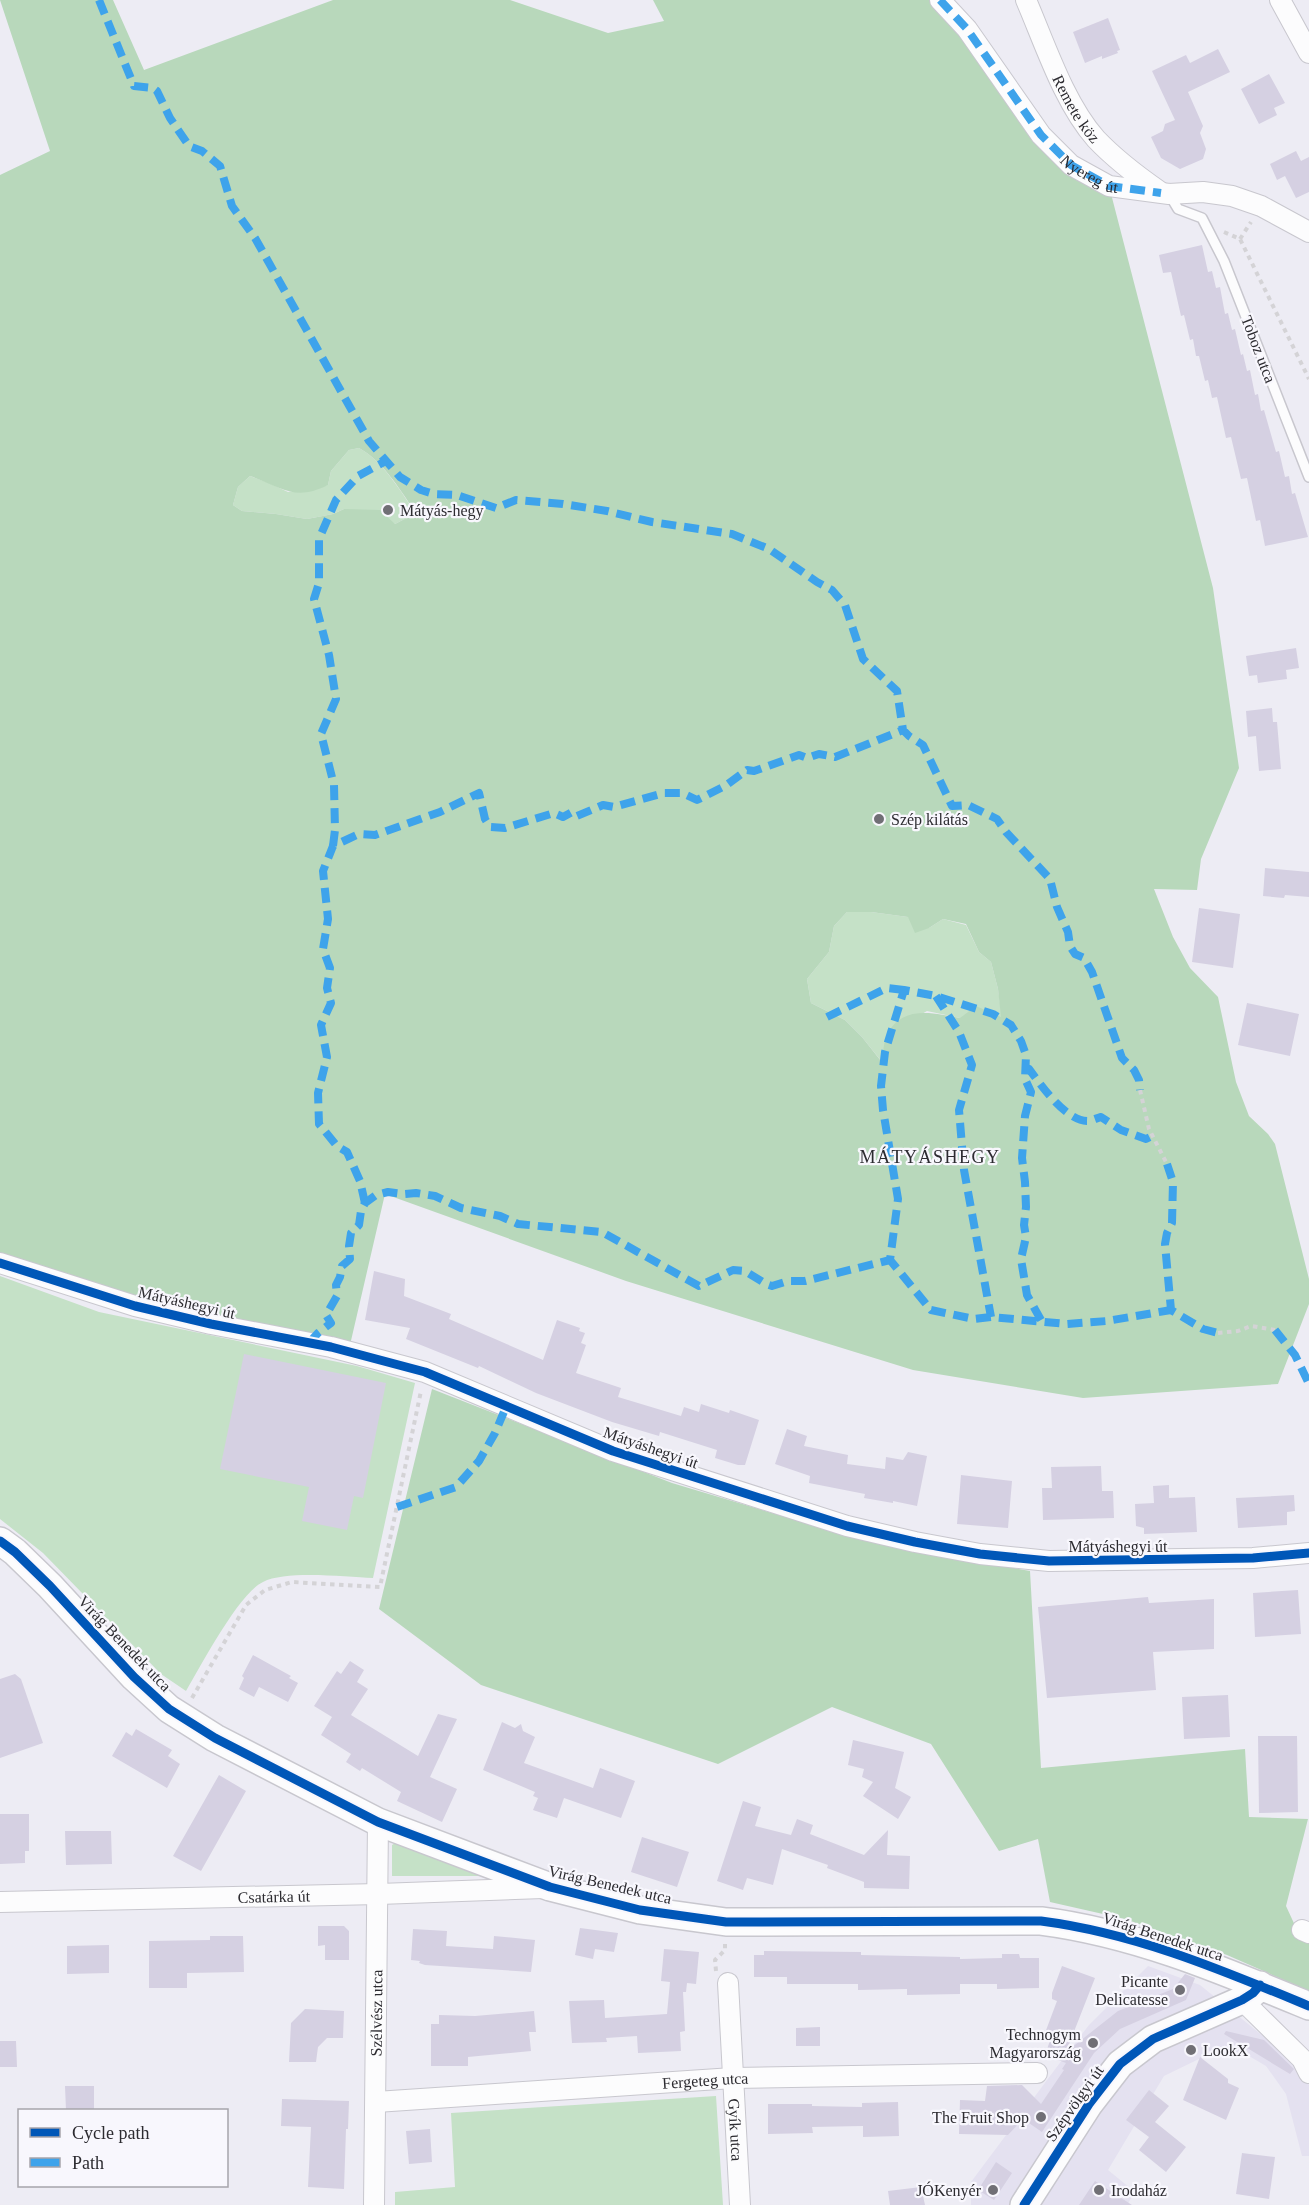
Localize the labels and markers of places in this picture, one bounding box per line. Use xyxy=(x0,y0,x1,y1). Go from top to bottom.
place label: Mátyás-hegy xyxy=(400,502,484,520)
marker: Mátyás-hegy xyxy=(381,503,395,517)
place label: Szép kilátás xyxy=(891,811,968,829)
marker: Szép kilátás xyxy=(872,812,886,826)
place label: Picante Delicatesse xyxy=(1095,1973,1168,2008)
marker: Picante Delicatesse xyxy=(1173,1983,1187,1997)
place label: Technogym Magyarország xyxy=(989,2026,1082,2062)
marker: Technogym Magyarország xyxy=(1086,2036,1100,2050)
place label: LookX xyxy=(1203,2042,1249,2059)
marker: LookX xyxy=(1184,2043,1198,2057)
place label: The Fruit Shop xyxy=(932,2109,1029,2127)
marker: The Fruit Shop xyxy=(1034,2110,1048,2124)
place label: JÓKenyér xyxy=(916,2181,982,2200)
place label: Irodaház xyxy=(1111,2182,1167,2199)
marker: JÓKenyér xyxy=(986,2183,1000,2197)
marker: Irodaház xyxy=(1092,2183,1106,2197)

